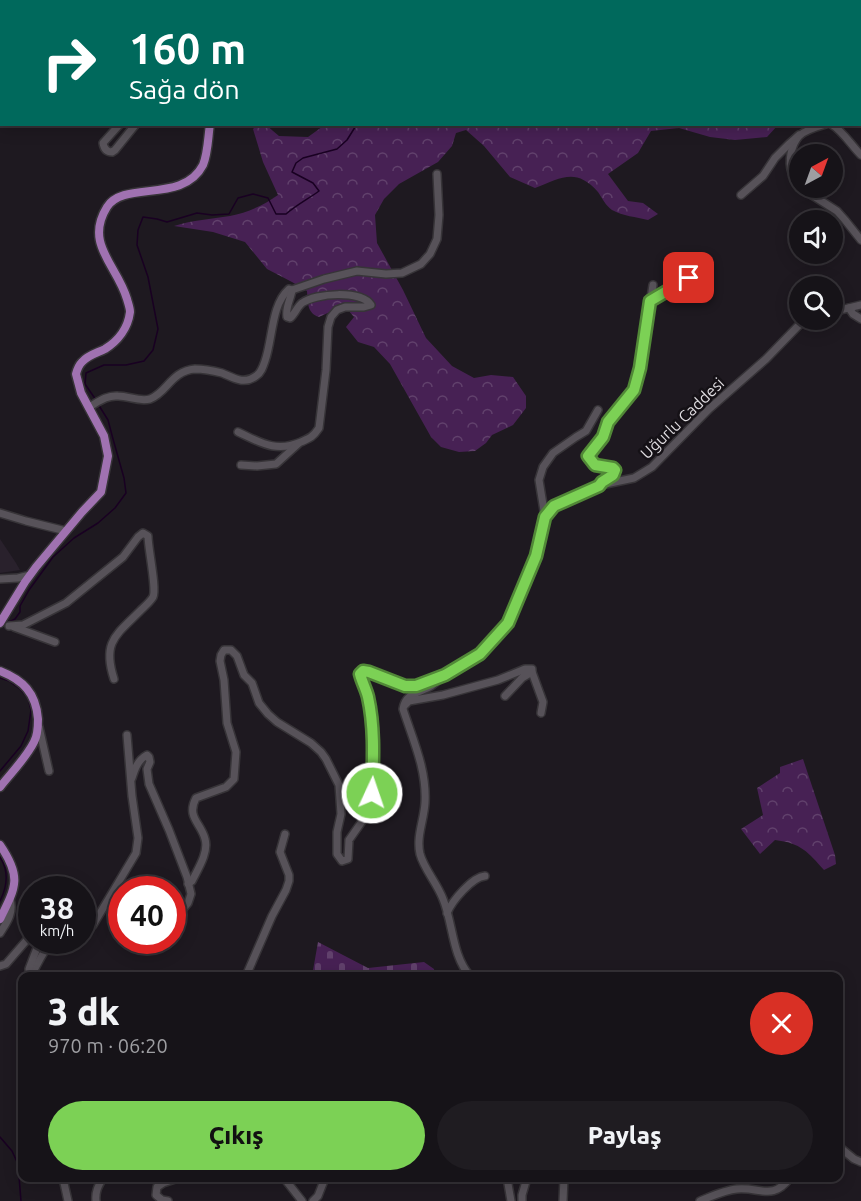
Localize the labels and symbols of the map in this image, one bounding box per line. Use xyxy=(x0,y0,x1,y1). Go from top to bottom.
north arrow xyxy=(789,144,843,198)
pin xyxy=(663,252,714,303)
street label: Uğurlu Caddesi xyxy=(637,374,727,462)
position arrow xyxy=(340,761,404,825)
speed limit sign: 40 xyxy=(108,876,186,954)

